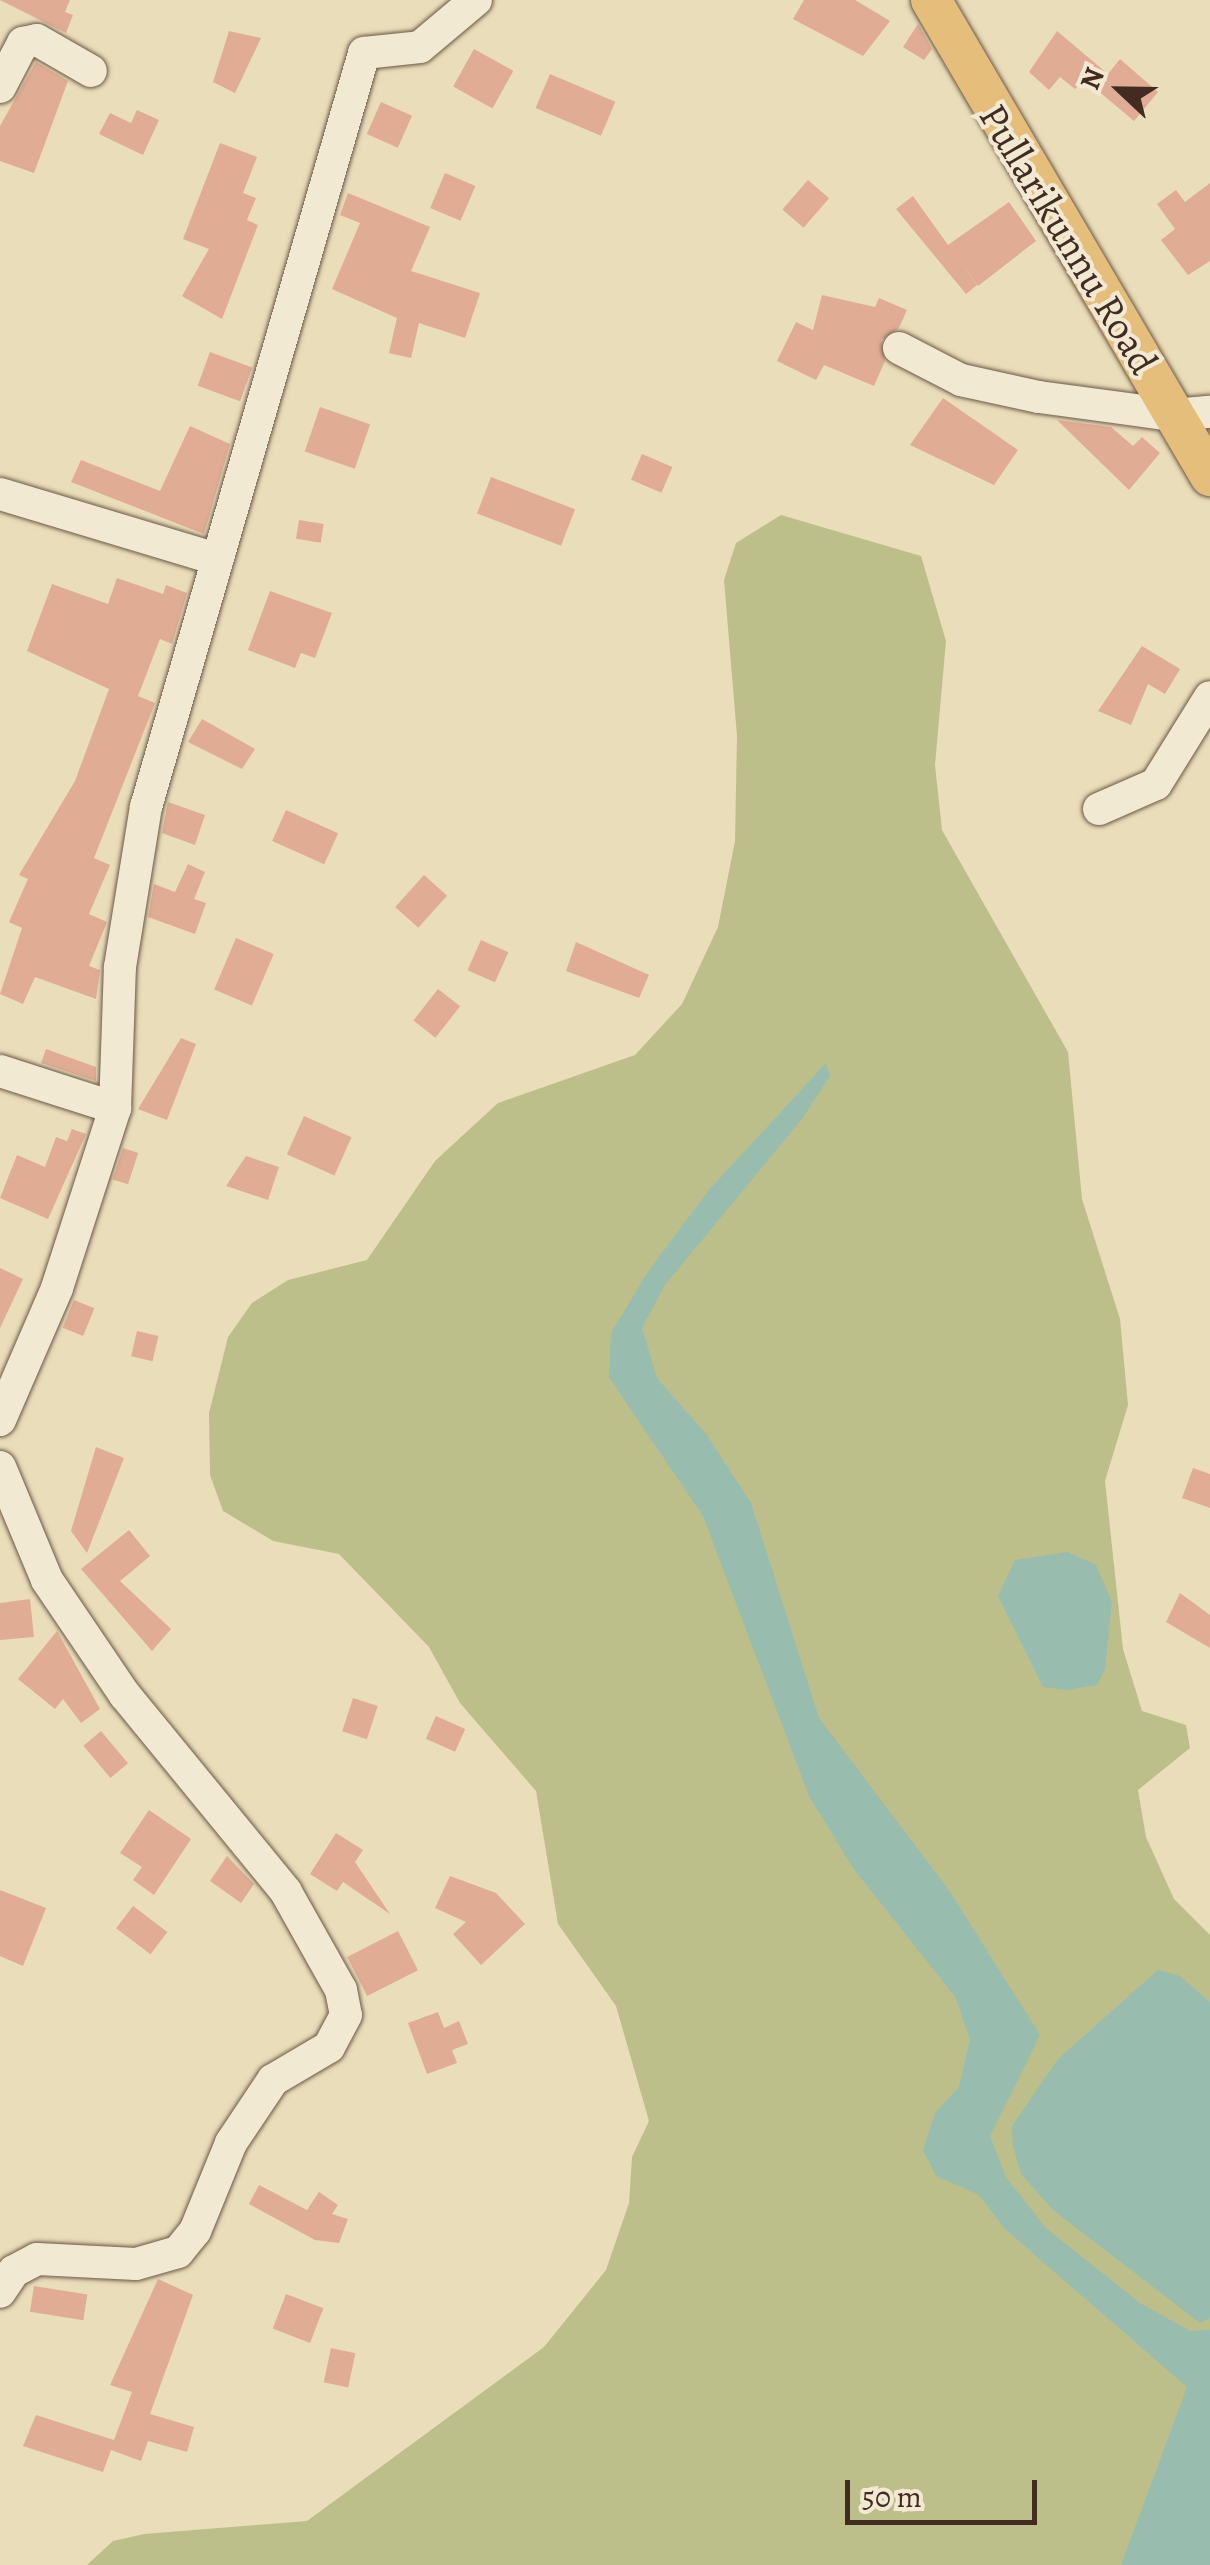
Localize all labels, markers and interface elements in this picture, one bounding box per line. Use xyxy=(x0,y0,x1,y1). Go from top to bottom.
north arrow xyxy=(1070,40,1170,140)
text: N xyxy=(1071,62,1114,95)
street label: Pullarikunnu Road xyxy=(968,95,1168,383)
scale bar xyxy=(850,2460,1042,2522)
text: 50 m xyxy=(862,2477,922,2517)

